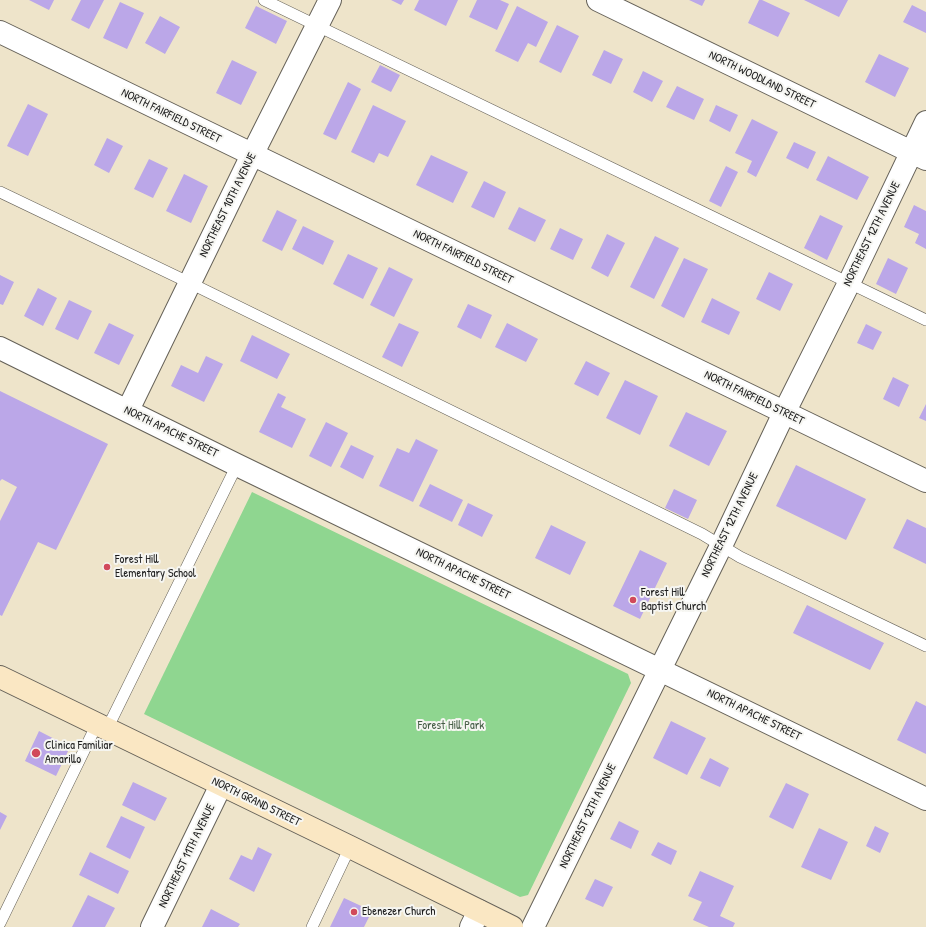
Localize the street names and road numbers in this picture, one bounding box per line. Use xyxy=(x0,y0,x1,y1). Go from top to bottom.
street label: NORTH WOODLAND STREET xyxy=(706,48,818,112)
street label: NORTH FAIRFIELD STREET xyxy=(119,86,223,146)
street label: NORTHEAST 10TH AVENUE xyxy=(196,150,260,260)
street label: NORTHEAST 12TH AVENUE xyxy=(840,179,904,289)
street label: NORTH FAIRFIELD STREET xyxy=(411,227,515,287)
street label: NORTH FAIRFIELD STREET xyxy=(702,368,806,428)
street label: NORTH APACHE STREET xyxy=(122,403,220,461)
street label: NORTHEAST 12TH AVENUE xyxy=(698,470,762,580)
street label: NORTH APACHE STREET xyxy=(414,545,512,603)
street label: NORTH APACHE STREET xyxy=(705,686,803,744)
street label: NORTHEAST 12TH AVENUE xyxy=(556,761,620,871)
street label: NORTH GRAND STREET xyxy=(209,774,303,830)
street label: NORTHEAST 11TH AVENUE xyxy=(156,802,218,910)

